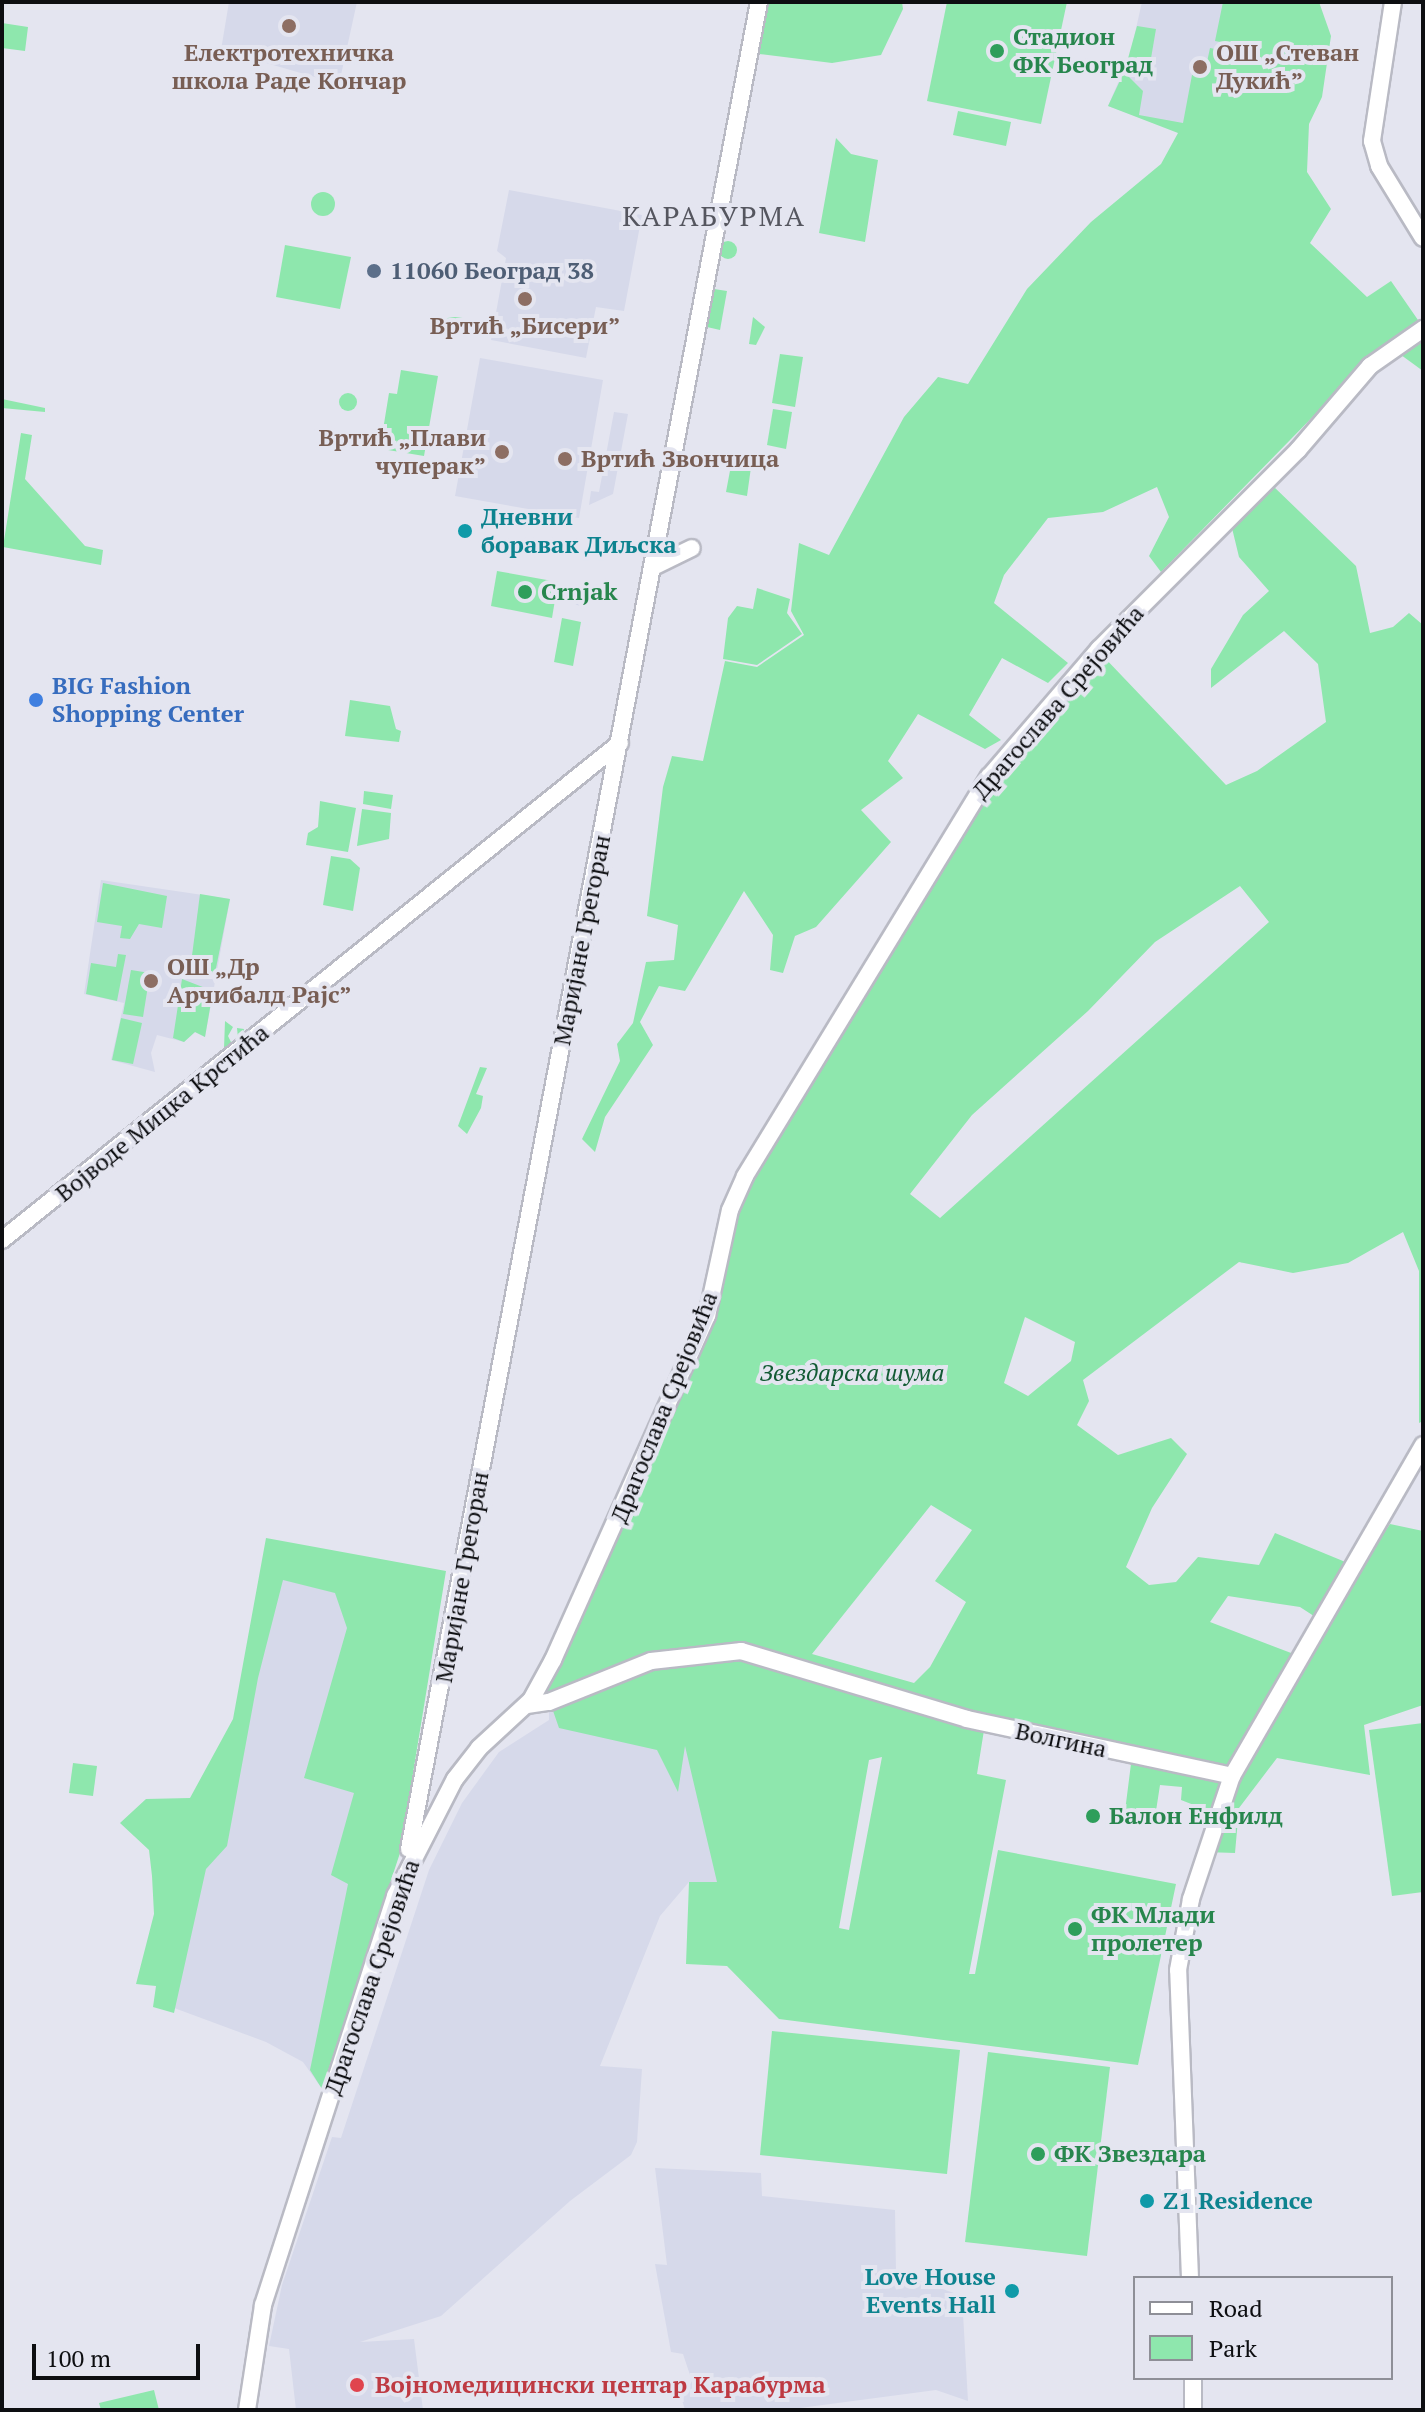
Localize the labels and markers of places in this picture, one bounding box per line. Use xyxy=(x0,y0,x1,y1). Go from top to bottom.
marker: Електротехничка школа Раде Кончар xyxy=(280,17,298,35)
place label: Стадион ФК Београд xyxy=(1013,23,1153,79)
place label: Електротехничка школа Раде Кончар xyxy=(172,39,406,95)
place label: ОШ „Стеван Дукић” xyxy=(1216,39,1360,95)
marker: Стадион ФК Београд xyxy=(988,42,1006,60)
marker: ОШ „Стеван Дукић” xyxy=(1191,58,1209,76)
place label: 11060 Београд 38 xyxy=(390,257,594,285)
marker: 11060 Београд 38 xyxy=(365,262,383,280)
marker: Вртић „Бисери” xyxy=(516,290,534,308)
place label: Вртић „Бисери” xyxy=(429,312,621,340)
place label: Вртић „Плави чуперак” xyxy=(317,424,486,480)
marker: Вртић „Плави чуперак” xyxy=(493,443,511,461)
place label: Вртић Звончица xyxy=(581,445,779,473)
marker: Вртић Звончица xyxy=(556,450,574,468)
place label: Дневни боравак Диљска xyxy=(481,503,677,559)
marker: Дневни боравак Диљска xyxy=(456,522,474,540)
place label: Crnjak xyxy=(541,578,617,606)
marker: Crnjak xyxy=(516,583,534,601)
place label: BIG Fashion Shopping Center xyxy=(52,672,244,728)
marker: BIG Fashion Shopping Center xyxy=(27,691,45,709)
place label: ОШ „Др Арчибалд Рајс” xyxy=(167,953,352,1009)
marker: ОШ „Др Арчибалд Рајс” xyxy=(142,972,160,990)
place label: Балон Енфилд xyxy=(1109,1802,1283,1830)
marker: Балон Енфилд xyxy=(1084,1807,1102,1825)
place label: ФК Млади пролетер xyxy=(1091,1901,1215,1957)
marker: ФК Млади пролетер xyxy=(1066,1920,1084,1938)
place label: ФК Звездара xyxy=(1054,2140,1206,2168)
marker: ФК Звездара xyxy=(1029,2145,1047,2163)
place label: Z1 Residence xyxy=(1163,2187,1313,2215)
marker: Z1 Residence xyxy=(1138,2192,1156,2210)
place label: Love House Events Hall xyxy=(865,2263,996,2319)
marker: Love House Events Hall xyxy=(1003,2282,1021,2300)
place label: Војномедицински центар Карабурма xyxy=(375,2371,826,2399)
marker: Војномедицински центар Карабурма xyxy=(346,2374,368,2396)

